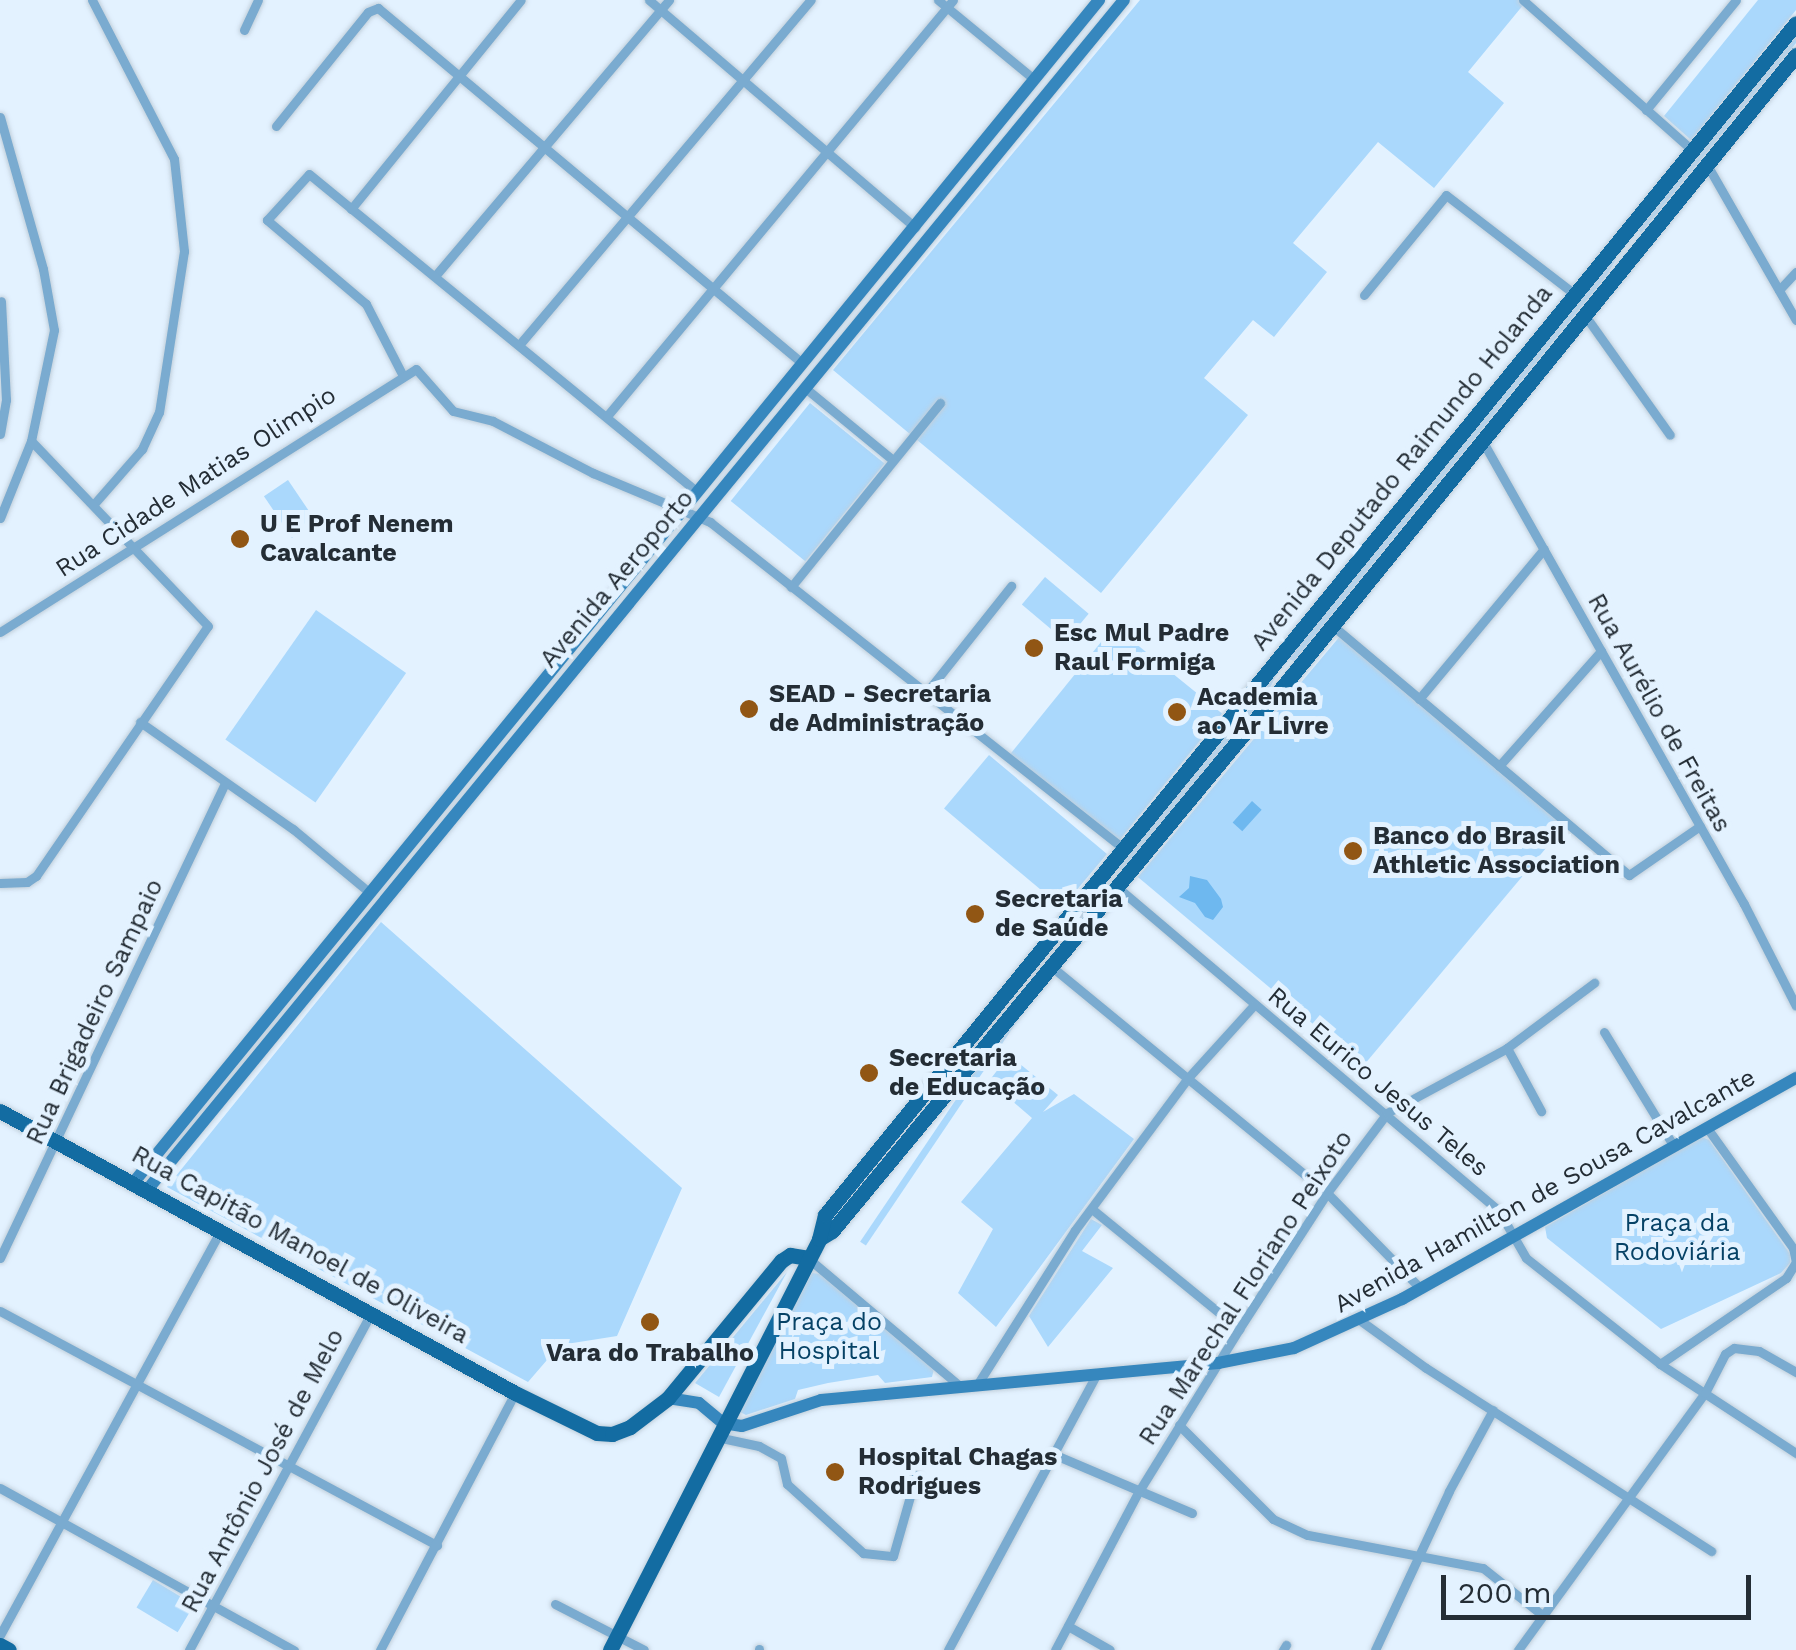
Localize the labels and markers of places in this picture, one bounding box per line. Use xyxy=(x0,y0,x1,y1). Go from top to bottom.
place label: U E Prof Nenem Cavalcante xyxy=(260,510,454,569)
marker: U E Prof Nenem Cavalcante xyxy=(229,528,251,550)
place label: Esc Mul Padre Raul Formiga xyxy=(1054,619,1230,678)
marker: Esc Mul Padre Raul Formiga xyxy=(1023,637,1045,659)
place label: SEAD - Secretaria de Administração xyxy=(769,680,991,739)
place label: Academia ao Ar Livre xyxy=(1197,683,1330,742)
marker: SEAD - Secretaria de Administração xyxy=(738,698,760,720)
marker: Academia ao Ar Livre xyxy=(1166,701,1188,723)
place label: Banco do Brasil Athletic Association xyxy=(1373,822,1621,881)
marker: Banco do Brasil Athletic Association xyxy=(1342,840,1364,862)
place label: Secretaria de Saúde xyxy=(995,885,1123,944)
marker: Secretaria de Saúde xyxy=(964,903,986,925)
place label: Secretaria de Educação xyxy=(889,1044,1045,1103)
marker: Secretaria de Educação xyxy=(858,1062,880,1084)
marker: Vara do Trabalho xyxy=(639,1311,661,1333)
place label: Vara do Trabalho xyxy=(546,1338,754,1368)
place label: Hospital Chagas Rodrigues xyxy=(858,1443,1058,1502)
marker: Hospital Chagas Rodrigues xyxy=(822,1459,848,1485)

